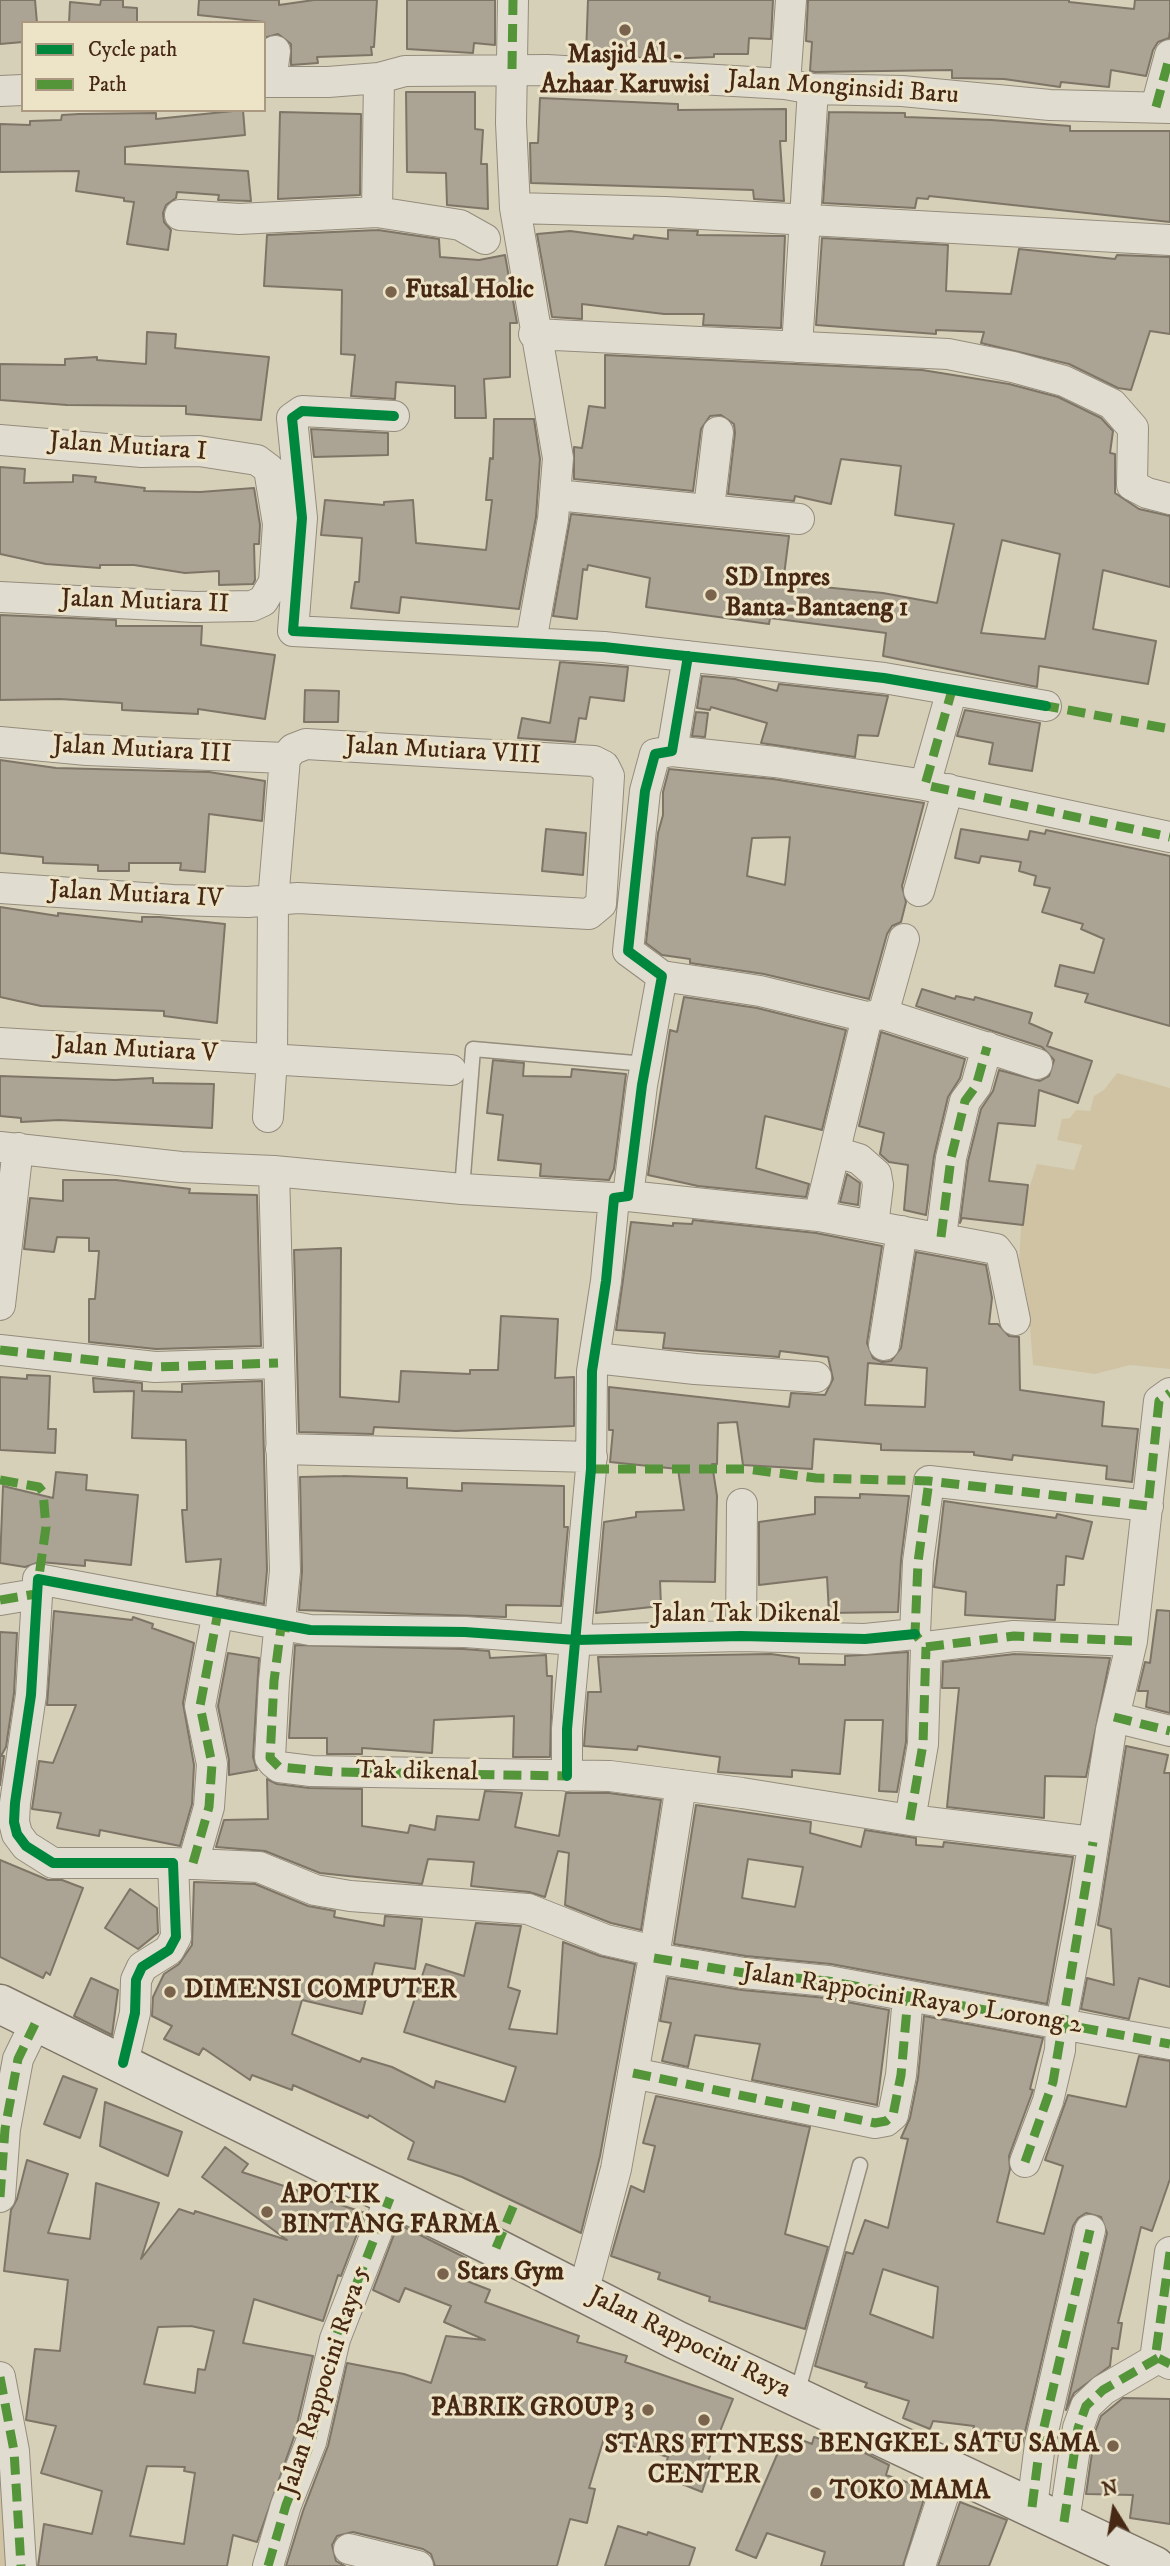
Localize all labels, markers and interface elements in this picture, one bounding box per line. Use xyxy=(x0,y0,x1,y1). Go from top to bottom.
legend xyxy=(21,21,266,112)
marker: Masjid Al - Azhaar Karuwisi xyxy=(617,22,633,38)
text: Cycle path xyxy=(88,37,177,63)
place label: Masjid Al - Azhaar Karuwisi xyxy=(540,41,710,102)
street label: Jalan Monginsidi Baru xyxy=(726,65,960,113)
text: Path xyxy=(88,72,127,98)
place label: Futsal Holic xyxy=(405,276,534,308)
marker: Futsal Holic xyxy=(383,284,399,300)
street label: Jalan Mutiara I xyxy=(48,427,208,469)
place label: SD Inpres Banta-Bantaeng 1 xyxy=(725,564,908,626)
street label: Jalan Mutiara II xyxy=(60,584,230,622)
marker: SD Inpres Banta-Bantaeng 1 xyxy=(703,587,719,603)
street label: Jalan Mutiara III xyxy=(52,731,232,771)
street label: Jalan Mutiara VIII xyxy=(344,731,542,773)
street label: Jalan Mutiara IV xyxy=(48,876,224,916)
street label: Jalan Mutiara V xyxy=(53,1031,219,1071)
street label: Jalan Tak Dikenal xyxy=(652,1600,840,1632)
street label: Tak dikenal xyxy=(356,1756,478,1790)
street label: Jalan Rappocini Raya 9 Lorong 2 xyxy=(740,1958,1084,2042)
place label: DIMENSI COMPUTER xyxy=(184,1976,457,2008)
marker: DIMENSI COMPUTER xyxy=(162,1984,178,2000)
place label: APOTIK BINTANG FARMA xyxy=(281,2181,499,2242)
marker: APOTIK BINTANG FARMA xyxy=(259,2204,275,2220)
place label: Stars Gym xyxy=(457,2258,564,2290)
street label: Jalan Rappocini Raya 5 xyxy=(274,2262,378,2500)
marker: Stars Gym xyxy=(435,2266,451,2282)
street label: Jalan Rappocini Raya xyxy=(583,2281,795,2407)
place label: PABRIK GROUP 3 xyxy=(431,2394,634,2426)
marker: PABRIK GROUP 3 xyxy=(640,2402,656,2418)
marker: STARS FITNESS CENTER xyxy=(696,2412,712,2428)
place label: BENGKEL SATU SAMA xyxy=(819,2430,1099,2462)
place label: STARS FITNESS CENTER xyxy=(604,2431,804,2492)
marker: BENGKEL SATU SAMA xyxy=(1105,2438,1121,2454)
north arrow xyxy=(1079,2475,1149,2545)
text: N xyxy=(1100,2476,1120,2502)
place label: TOKO MAMA xyxy=(830,2477,990,2509)
marker: TOKO MAMA xyxy=(808,2485,824,2501)

